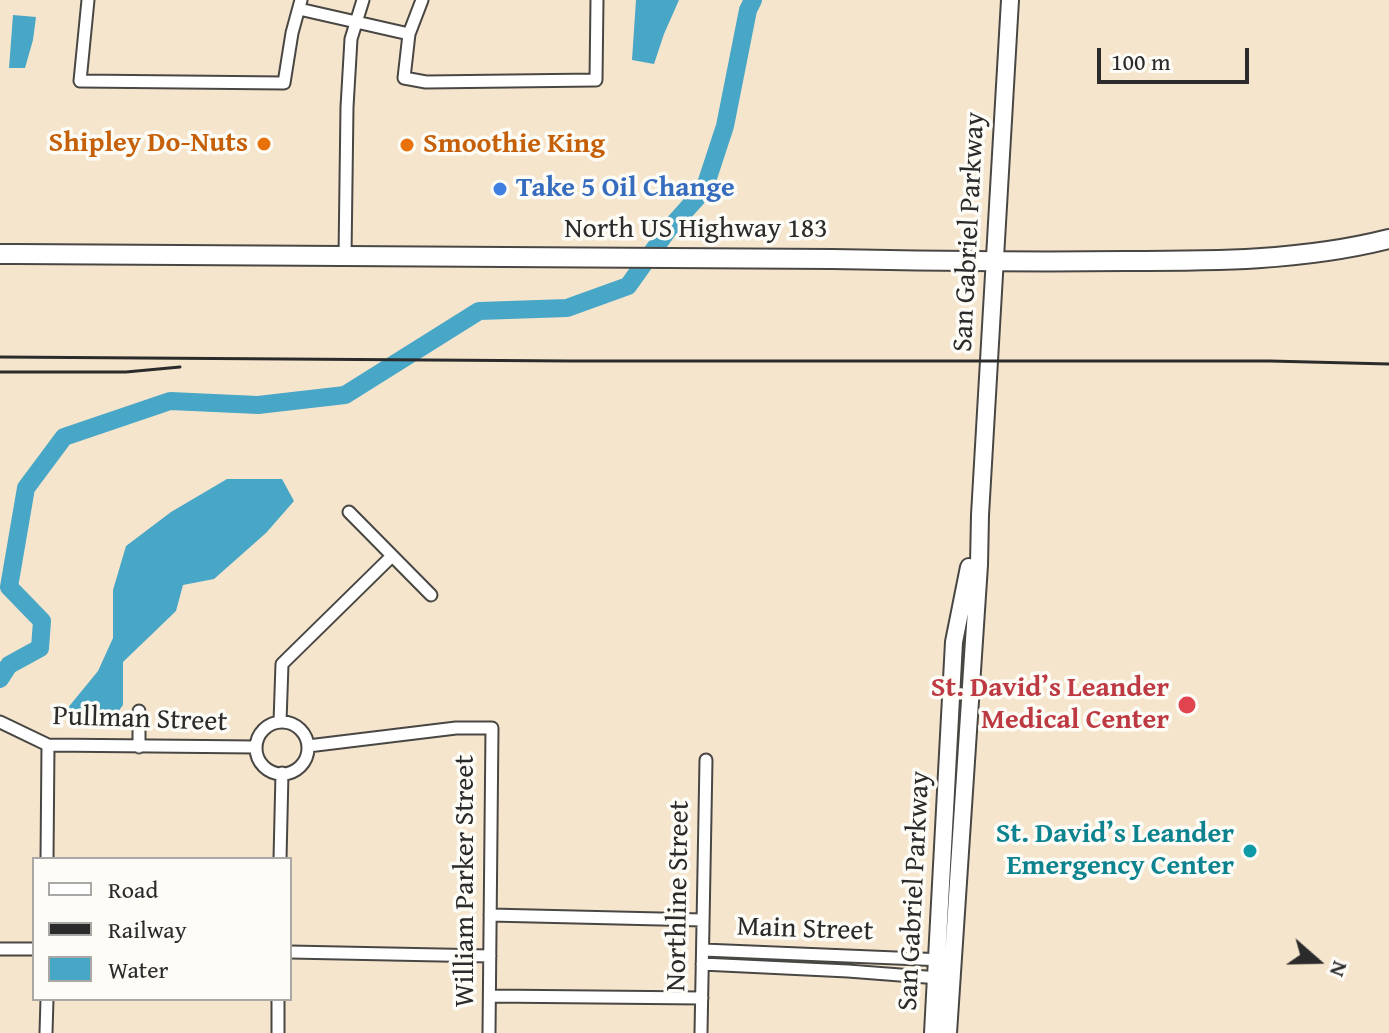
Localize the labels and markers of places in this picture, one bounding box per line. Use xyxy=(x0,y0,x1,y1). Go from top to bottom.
place label: Shipley Do-Nuts xyxy=(49,127,248,161)
place label: Smoothie King xyxy=(423,128,605,162)
marker: Shipley Do-Nuts xyxy=(255,135,273,153)
marker: Smoothie King xyxy=(398,136,416,154)
place label: Take 5 Oil Change xyxy=(516,172,735,206)
marker: Take 5 Oil Change xyxy=(491,180,509,198)
place label: St. David’s Leander Medical Center xyxy=(931,672,1169,738)
marker: St. David’s Leander Medical Center xyxy=(1176,694,1198,716)
place label: St. David’s Leander Emergency Center xyxy=(996,818,1234,884)
marker: St. David’s Leander Emergency Center xyxy=(1241,842,1259,860)

